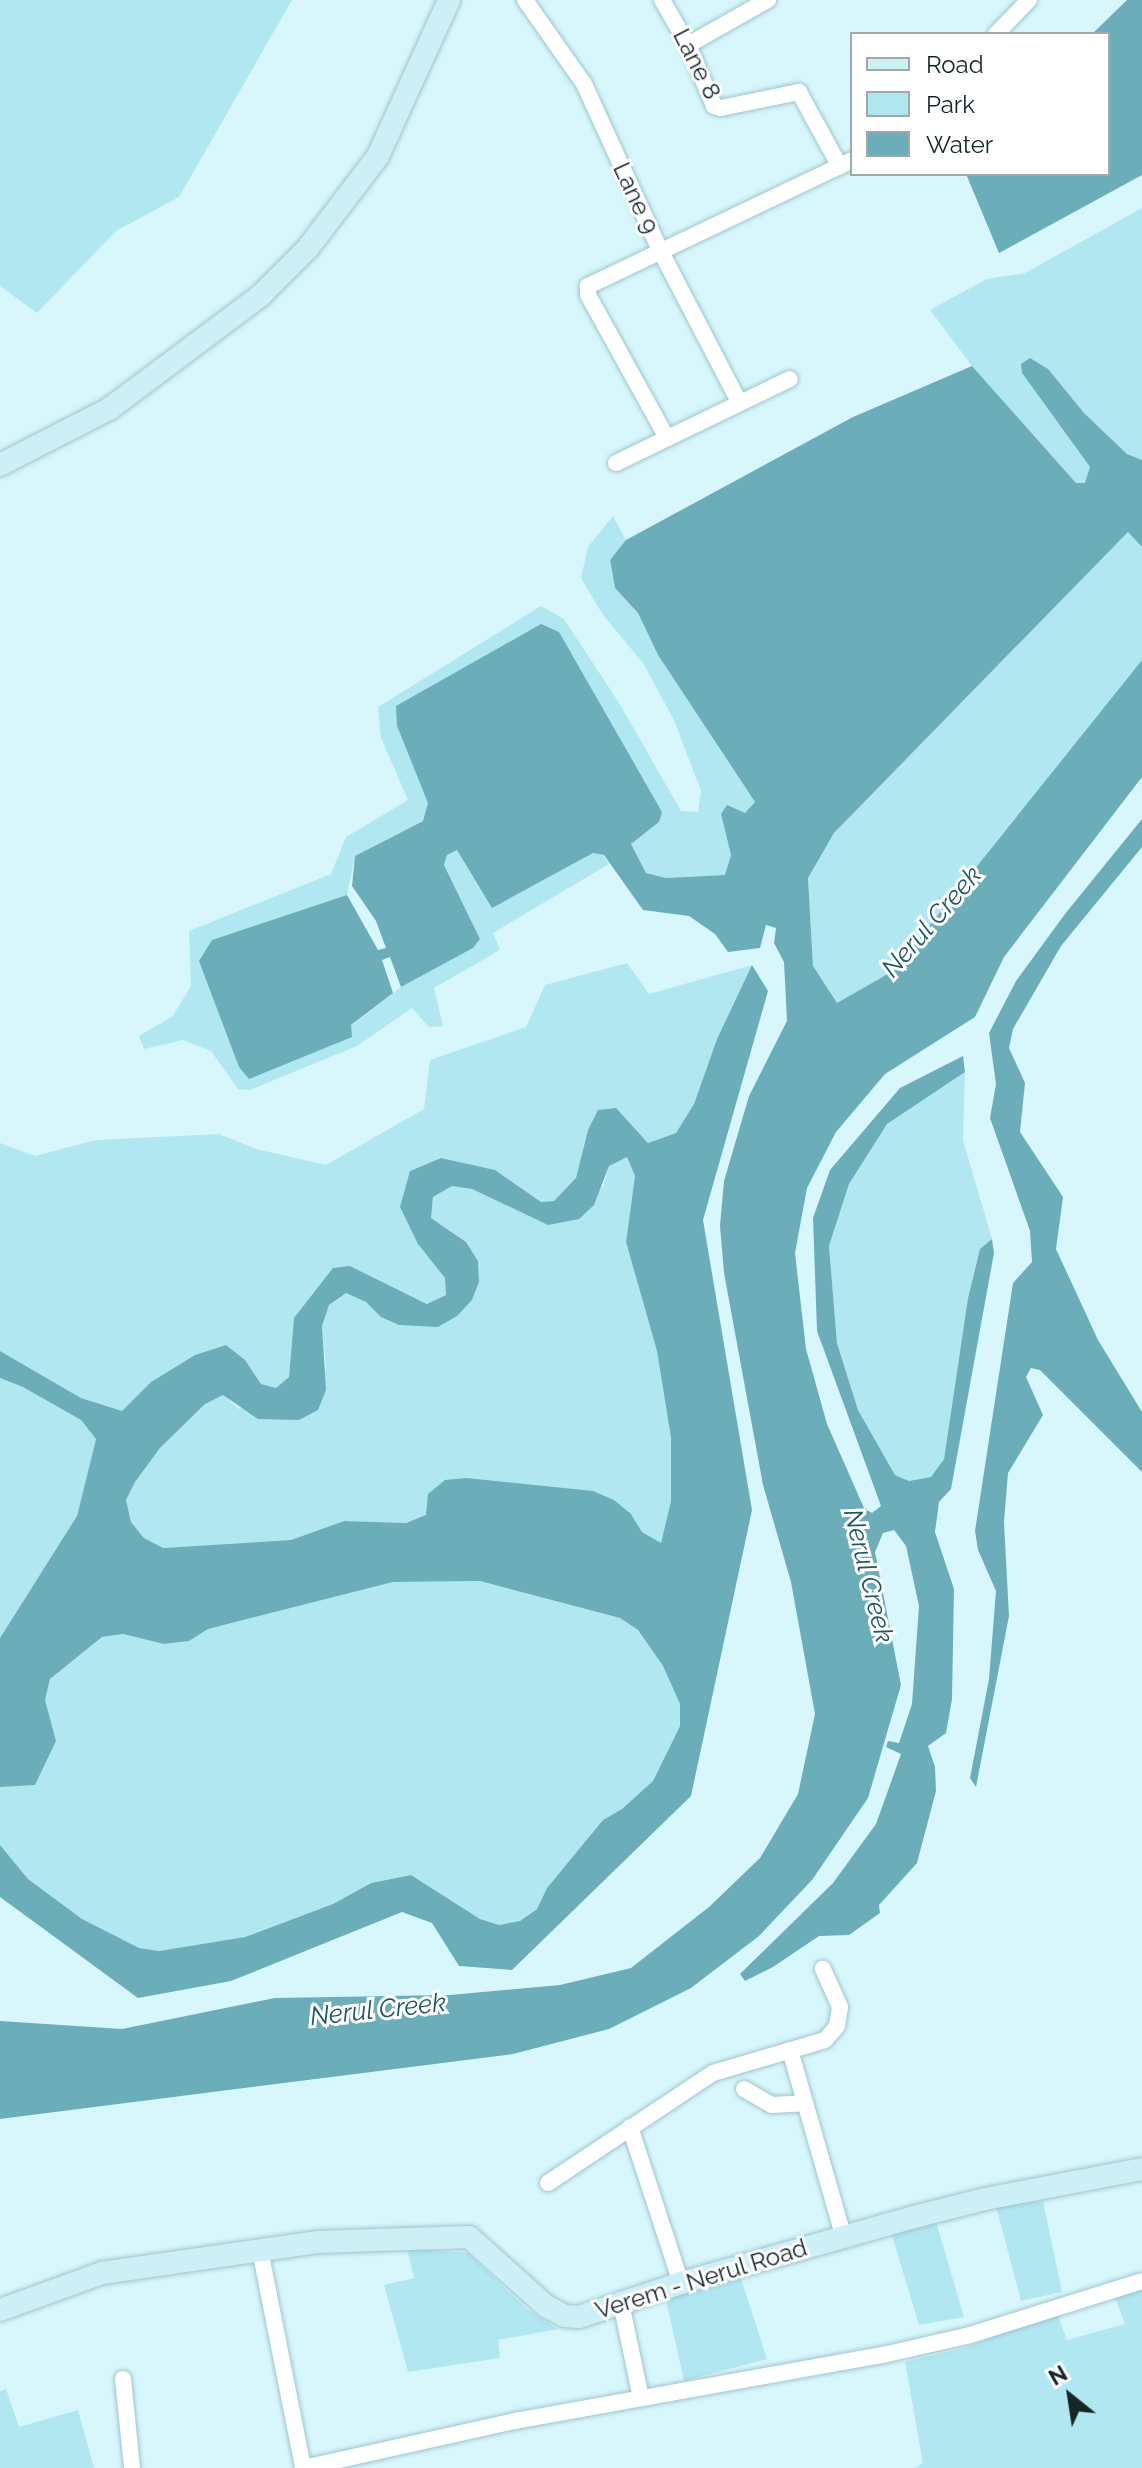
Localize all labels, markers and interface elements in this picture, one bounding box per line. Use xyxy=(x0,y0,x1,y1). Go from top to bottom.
street label: Lane 8 xyxy=(667,24,727,104)
legend xyxy=(850,32,1110,176)
text: Road xyxy=(926,50,984,79)
text: Park xyxy=(926,90,975,119)
text: Water xyxy=(926,130,993,159)
street label: Lane 9 xyxy=(607,158,665,238)
water label: Nerul Creek xyxy=(875,860,989,984)
water label: Nerul Creek xyxy=(836,1506,900,1646)
water label: Nerul Creek xyxy=(308,1987,448,2033)
street label: Verem - Nerul Road xyxy=(591,2233,811,2325)
north arrow xyxy=(1030,2356,1110,2436)
text: N xyxy=(1044,2360,1072,2391)

